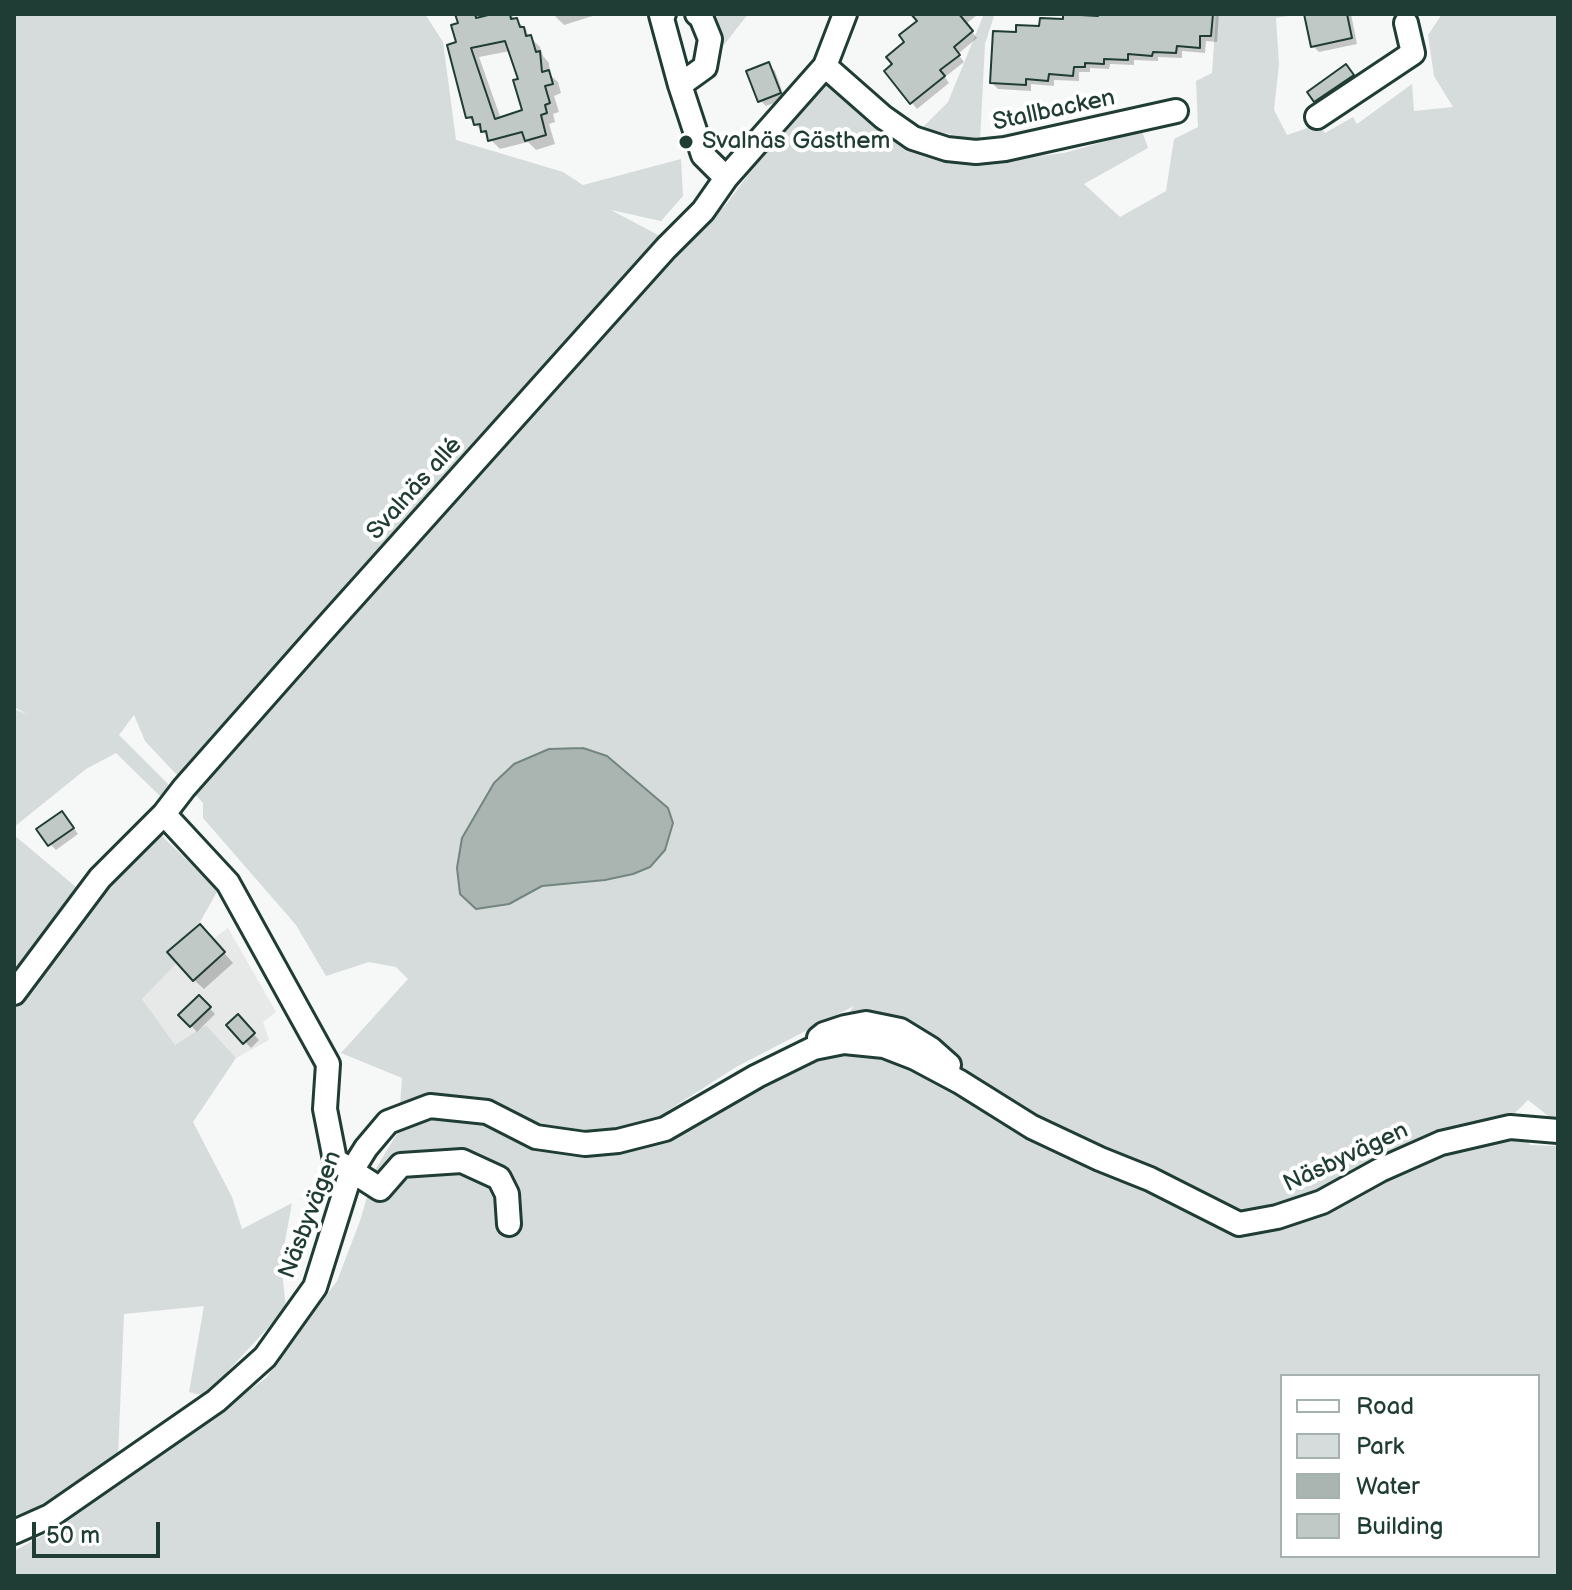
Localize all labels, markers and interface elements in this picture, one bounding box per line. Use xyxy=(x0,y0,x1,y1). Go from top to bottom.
street label: Stallbacken xyxy=(990,84,1118,138)
place label: Svalnäs Gästhem xyxy=(702,128,890,156)
marker: Svalnäs Gästhem xyxy=(677,133,695,151)
street label: Svalnäs allé xyxy=(361,432,469,546)
street label: Näsbyvägen xyxy=(1279,1117,1413,1199)
street label: Näsbyvägen xyxy=(273,1147,349,1283)
legend xyxy=(1280,1374,1540,1558)
text: Road xyxy=(1356,1392,1414,1421)
text: Park xyxy=(1356,1432,1404,1461)
text: Water xyxy=(1356,1472,1420,1501)
scale bar xyxy=(36,1506,164,1556)
text: Building xyxy=(1356,1512,1443,1541)
text: 50 m xyxy=(46,1521,100,1550)

